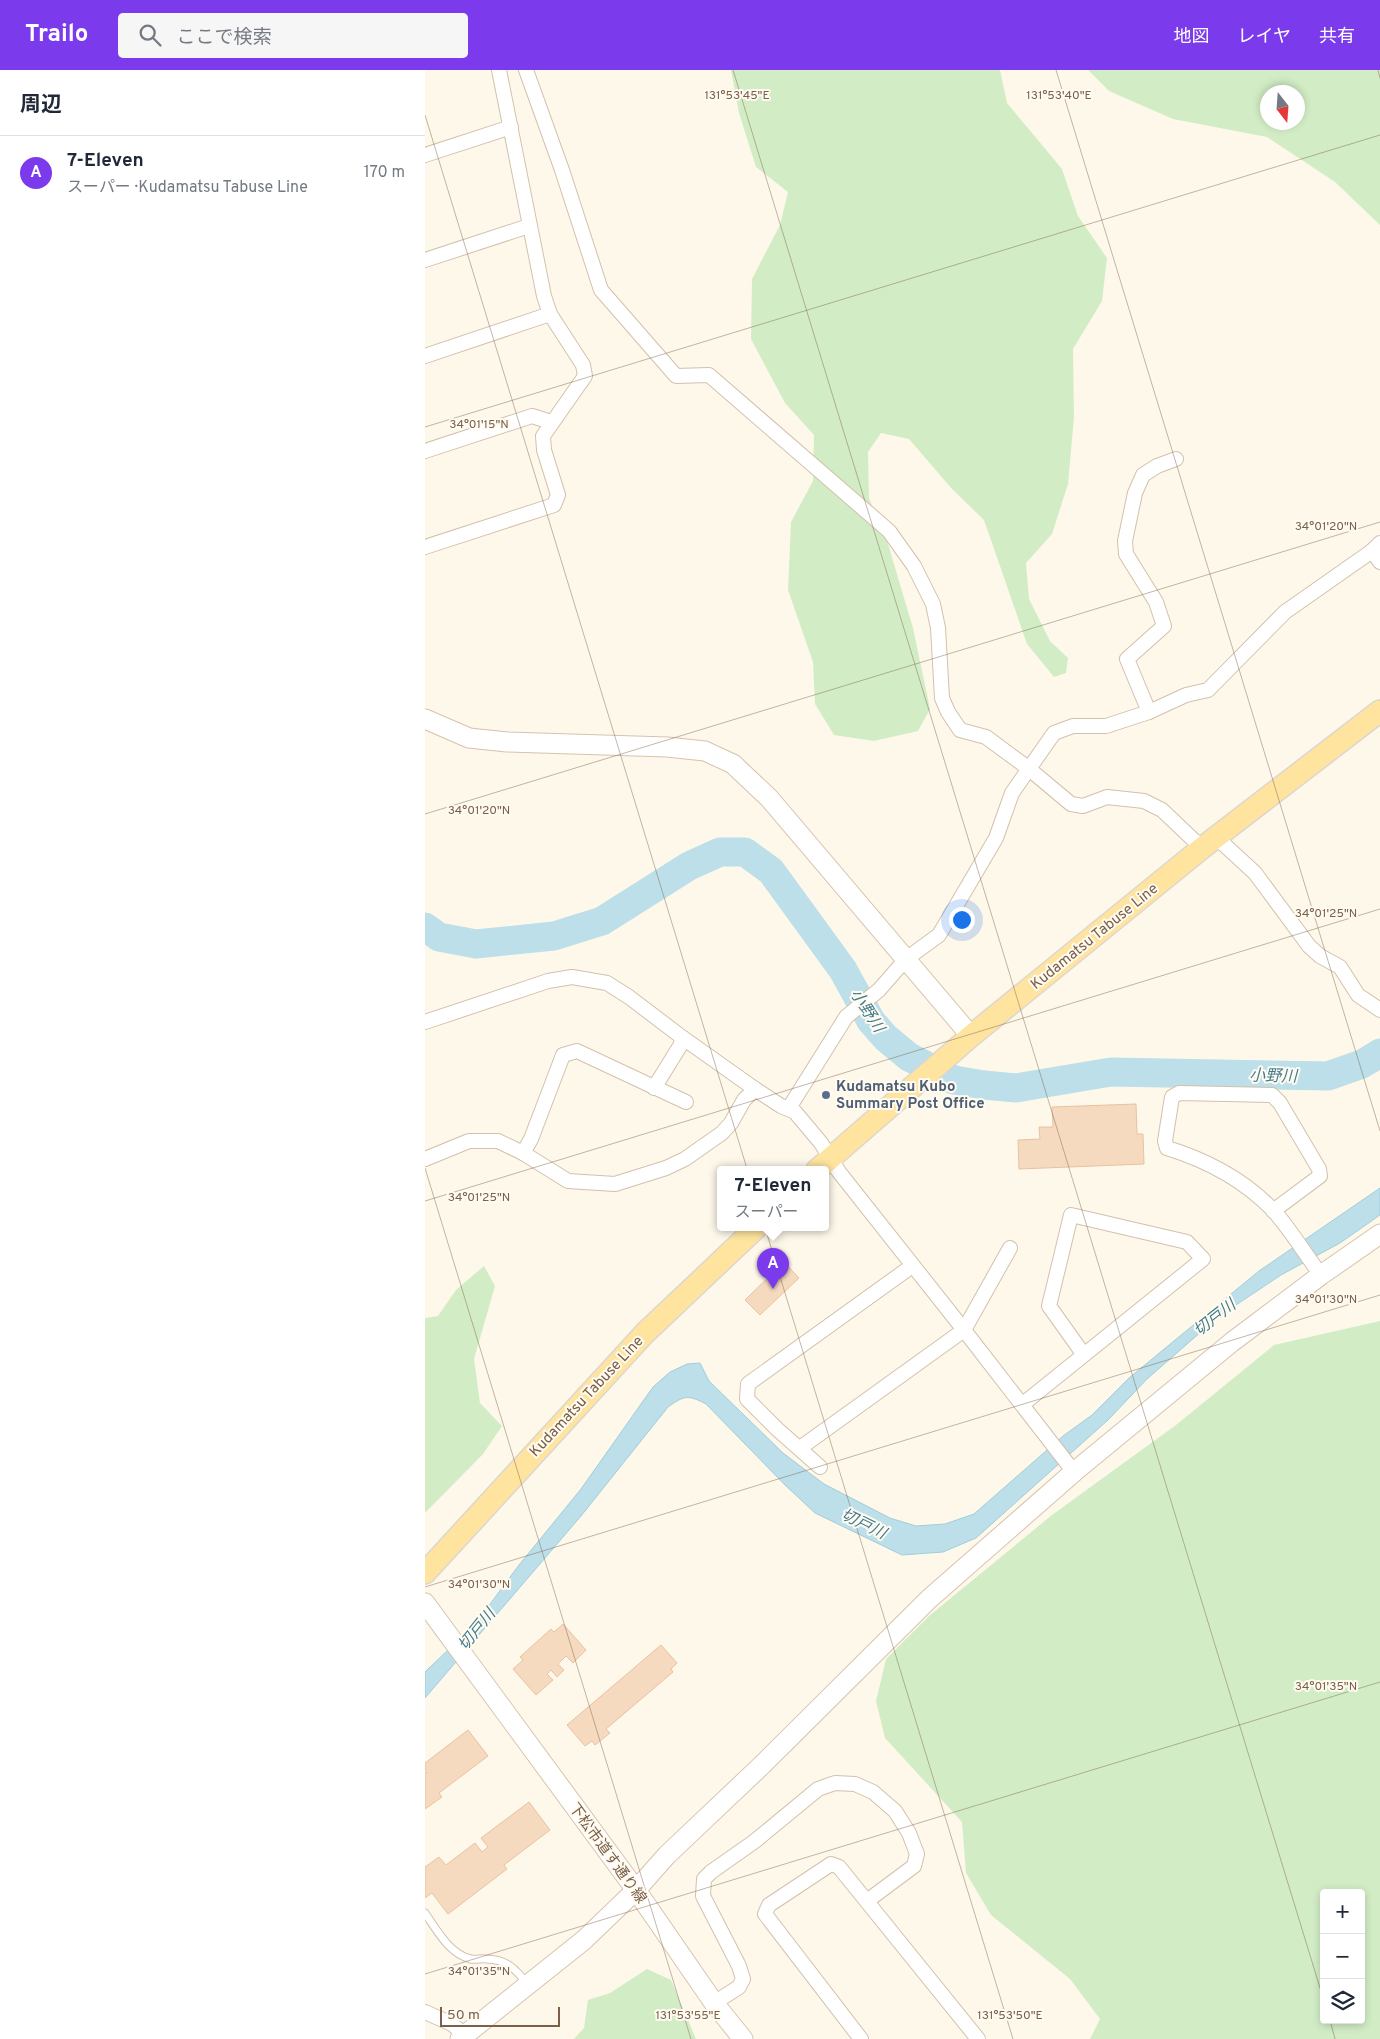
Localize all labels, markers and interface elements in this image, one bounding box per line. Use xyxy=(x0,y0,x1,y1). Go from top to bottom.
search box xyxy=(118,13,468,58)
text: Trailo xyxy=(25,20,88,50)
icon: search xyxy=(136,21,164,49)
text: ここで検索 xyxy=(176,26,271,50)
text: 地図 xyxy=(1174,26,1210,49)
text: レイヤ xyxy=(1238,26,1291,49)
text: 共有 xyxy=(1319,26,1355,49)
north arrow xyxy=(1260,85,1305,130)
text: 131°53'45"E xyxy=(704,88,770,104)
text: 131°53'40"E xyxy=(1026,88,1092,104)
text: 周辺 xyxy=(20,92,62,119)
text: 7-Eleven xyxy=(67,149,144,173)
text: A xyxy=(30,163,42,183)
text: 170 m xyxy=(364,163,405,183)
text: スーパー · Kudamatsu Tabuse Line xyxy=(67,178,308,198)
text: 34°01'15"N xyxy=(449,417,509,433)
text: 34°01'20"N xyxy=(1295,519,1357,535)
text: 34°01'20"N xyxy=(448,803,510,819)
street label: Kudamatsu Tabuse Line xyxy=(1027,880,1163,995)
text: 34°01'25"N xyxy=(1295,906,1357,922)
your location xyxy=(949,907,975,933)
water label: 小野川 xyxy=(845,986,889,1038)
water label: 小野川 xyxy=(1249,1067,1299,1087)
place label: Kudamatsu Kubo Summary Post Office xyxy=(836,1078,985,1114)
marker: Kudamatsu Kubo Summary Post Office xyxy=(820,1089,832,1101)
popup xyxy=(717,1166,829,1231)
text: 7-Eleven xyxy=(735,1174,811,1198)
text: 34°01'25"N xyxy=(448,1190,510,1206)
text: スーパー xyxy=(735,1203,798,1223)
pin: A xyxy=(757,1248,789,1289)
text: 34°01'30"N xyxy=(1295,1292,1357,1308)
water label: 切戸川 xyxy=(1190,1295,1242,1341)
street label: Kudamatsu Tabuse Line xyxy=(526,1332,648,1462)
water label: 切戸川 xyxy=(837,1505,891,1545)
text: 34°01'30"N xyxy=(448,1577,510,1593)
water label: 切戸川 xyxy=(455,1604,502,1655)
text: 34°01'35"N xyxy=(1295,1679,1357,1695)
street label: 下松市道す通り線 xyxy=(564,1800,650,1908)
map controls xyxy=(1320,1889,1365,2024)
button: + xyxy=(1320,1889,1365,1934)
button: − xyxy=(1320,1934,1365,1979)
text: 34°01'35"N xyxy=(448,1964,510,1980)
button: layers xyxy=(1320,1979,1365,2024)
scale bar xyxy=(440,2004,560,2027)
text: 50 m xyxy=(447,2007,480,2024)
text: 131°53'55"E xyxy=(655,2008,721,2024)
text: 131°53'50"E xyxy=(977,2008,1043,2024)

